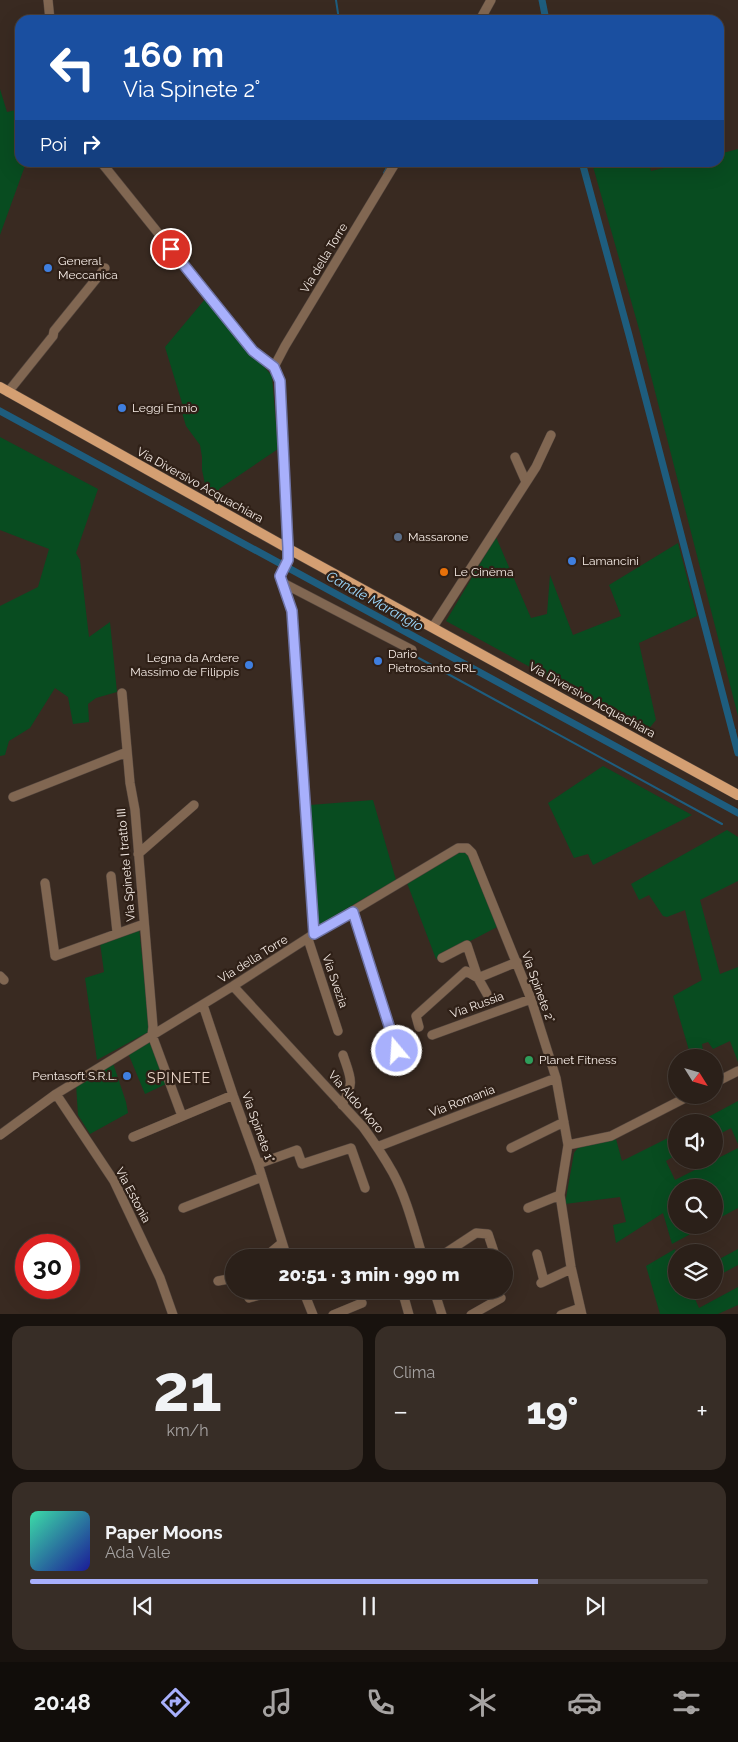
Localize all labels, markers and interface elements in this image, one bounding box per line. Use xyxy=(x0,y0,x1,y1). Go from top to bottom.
text: 160 m xyxy=(123,34,224,75)
icon: left xyxy=(40,35,105,100)
text: Via Spinete 2° xyxy=(123,76,260,102)
icon: right xyxy=(77,130,105,158)
text: Poi xyxy=(40,133,67,155)
street label: Via della Torre xyxy=(298,221,350,295)
pin xyxy=(150,228,192,270)
icon: arrive xyxy=(157,235,185,263)
place label: General Meccanica xyxy=(58,254,118,282)
marker: General Meccanica xyxy=(42,262,54,274)
place label: Leggi Ennio xyxy=(132,401,197,415)
marker: Leggi Ennio xyxy=(116,402,128,414)
street label: Via Diversivo Acquachiara xyxy=(134,444,266,526)
place label: Massarone xyxy=(408,530,468,544)
marker: Massarone xyxy=(392,531,404,543)
place label: Lamancini xyxy=(582,554,639,568)
marker: Lamancini xyxy=(566,555,578,567)
place label: Le Cinèma xyxy=(454,565,513,579)
marker: Le Cinèma xyxy=(438,566,450,578)
water label: Canale Marangio xyxy=(324,568,426,634)
place label: Dario Pietrosanto SRL xyxy=(388,647,476,675)
place label: Legna da Ardere Massimo de Filippis xyxy=(130,651,239,679)
marker: Dario Pietrosanto SRL xyxy=(372,655,384,667)
marker: Legna da Ardere Massimo de Filippis xyxy=(243,659,255,671)
street label: Via Diversivo Acquachiara xyxy=(526,659,658,741)
street label: Via Spinete I tratto III xyxy=(114,808,138,922)
street label: Via della Torre xyxy=(216,932,290,986)
street label: Via Spinete 2° xyxy=(519,949,557,1025)
street label: Via Svezia xyxy=(319,952,351,1010)
street label: Via Russia xyxy=(448,989,506,1021)
position arrow xyxy=(370,1024,422,1076)
north arrow xyxy=(668,1049,722,1104)
map controls xyxy=(668,1049,723,1299)
place label: Planet Fitness xyxy=(539,1053,617,1067)
marker: Planet Fitness xyxy=(523,1054,535,1066)
street label: Via Aldo Moro xyxy=(325,1068,387,1136)
place label: Pentasoft S.R.L. xyxy=(32,1069,117,1083)
marker: Pentasoft S.R.L. xyxy=(121,1070,133,1082)
district label: SPINETE xyxy=(147,1070,211,1086)
street label: Via Romania xyxy=(427,1082,497,1120)
street label: Via Spinete 1° xyxy=(239,1090,277,1164)
button: sound xyxy=(668,1114,723,1169)
street label: Via Estonia xyxy=(113,1165,153,1225)
button: search xyxy=(668,1179,723,1234)
speed limit sign: 30 xyxy=(15,1234,80,1299)
button: layers xyxy=(668,1244,723,1299)
text: 20:51 · 3 min · 990 m xyxy=(278,1263,460,1285)
text: 21 xyxy=(153,1350,222,1426)
text: Clima xyxy=(393,1363,435,1382)
text: 19° xyxy=(526,1388,578,1433)
text: − xyxy=(393,1395,408,1428)
text: + xyxy=(696,1395,708,1428)
text: km/h xyxy=(166,1421,209,1440)
text: Paper Moons xyxy=(105,1521,223,1543)
text: Ada Vale xyxy=(105,1543,170,1562)
icon: previous xyxy=(129,1592,157,1620)
icon: pause xyxy=(355,1592,383,1620)
icon: next xyxy=(581,1592,609,1620)
icon: directions xyxy=(158,1685,193,1720)
icon: music xyxy=(260,1685,295,1720)
icon: phone xyxy=(363,1685,398,1720)
icon: climate xyxy=(465,1685,500,1720)
icon: car xyxy=(567,1685,602,1720)
icon: filters xyxy=(669,1685,704,1720)
text: 20:48 xyxy=(34,1689,91,1715)

